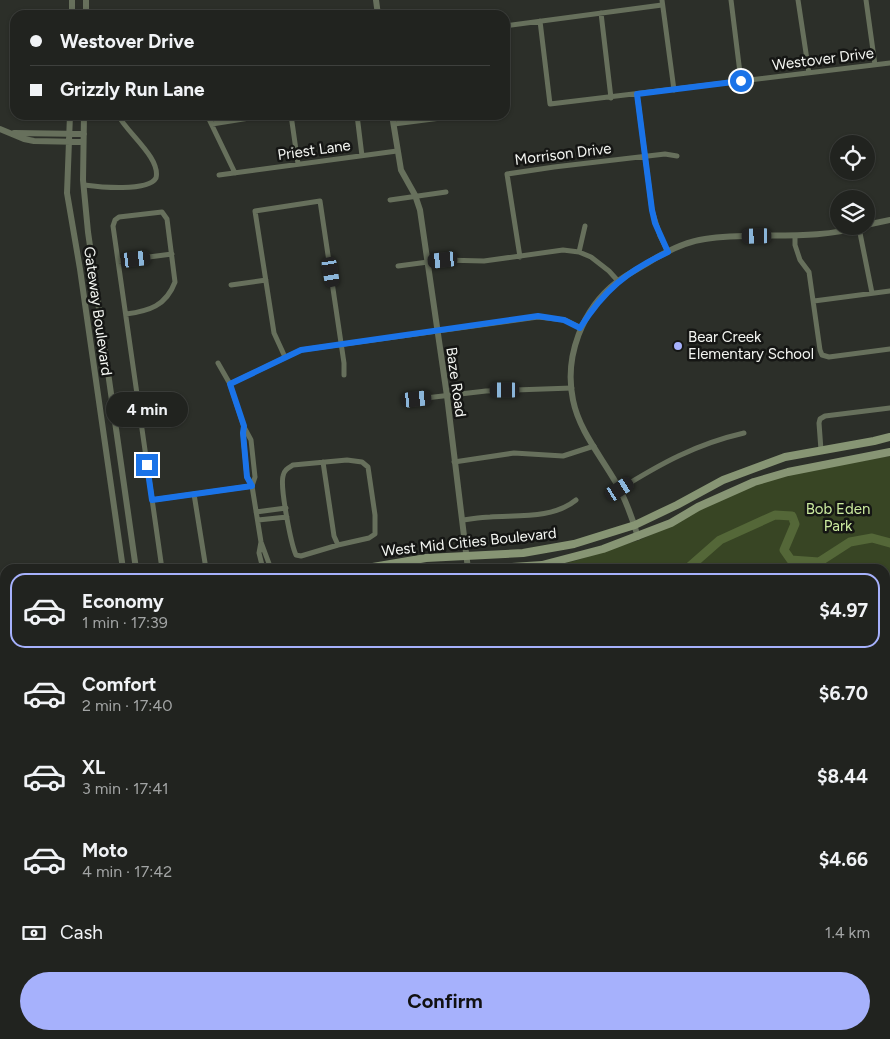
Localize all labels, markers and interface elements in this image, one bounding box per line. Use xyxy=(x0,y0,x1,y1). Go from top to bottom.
text: Westover Drive xyxy=(60,30,194,53)
street label: Westover Drive xyxy=(771,44,875,74)
route start xyxy=(730,70,752,92)
text: Grizzly Run Lane xyxy=(60,78,205,101)
map controls xyxy=(830,135,875,235)
button: locate xyxy=(830,135,875,180)
street label: Priest Lane xyxy=(276,136,352,164)
street label: Morrison Drive xyxy=(514,139,612,169)
button: layers xyxy=(830,190,875,235)
car xyxy=(741,228,772,244)
street label: Gateway Boulevard xyxy=(80,245,116,377)
car xyxy=(120,250,151,268)
car xyxy=(427,251,458,269)
car xyxy=(321,256,340,288)
place label: Bear Creek Elementary School xyxy=(688,328,814,363)
marker: Bear Creek Elementary School xyxy=(672,340,684,352)
street label: Baze Road xyxy=(442,346,470,418)
car xyxy=(490,383,520,398)
car xyxy=(401,390,432,408)
callout: 4 min xyxy=(106,392,188,428)
text: 4 min xyxy=(126,400,168,419)
route end xyxy=(136,454,158,476)
car xyxy=(603,475,636,503)
park label: Bob Eden Park xyxy=(806,500,870,535)
street label: West Mid Cities Boulevard xyxy=(381,524,557,560)
icon: car xyxy=(22,588,67,633)
text: Economy xyxy=(82,590,164,613)
text: $4.97 xyxy=(819,599,868,622)
text: 1 min · 17:39 xyxy=(82,613,168,632)
icon: car xyxy=(22,671,67,716)
text: Comfort xyxy=(82,673,157,696)
text: $6.70 xyxy=(819,682,868,705)
text: 2 min · 17:40 xyxy=(82,696,173,715)
icon: car xyxy=(22,754,67,799)
text: XL xyxy=(82,756,105,779)
text: $8.44 xyxy=(817,765,868,788)
text: 3 min · 17:41 xyxy=(82,779,169,798)
icon: car xyxy=(22,837,67,882)
text: Moto xyxy=(82,839,128,862)
text: $4.66 xyxy=(819,848,868,871)
text: 4 min · 17:42 xyxy=(82,862,172,881)
icon: cash xyxy=(20,919,48,947)
text: Cash xyxy=(60,921,103,944)
text: 1.4 km xyxy=(825,923,870,942)
button: Confirm xyxy=(20,972,870,1030)

